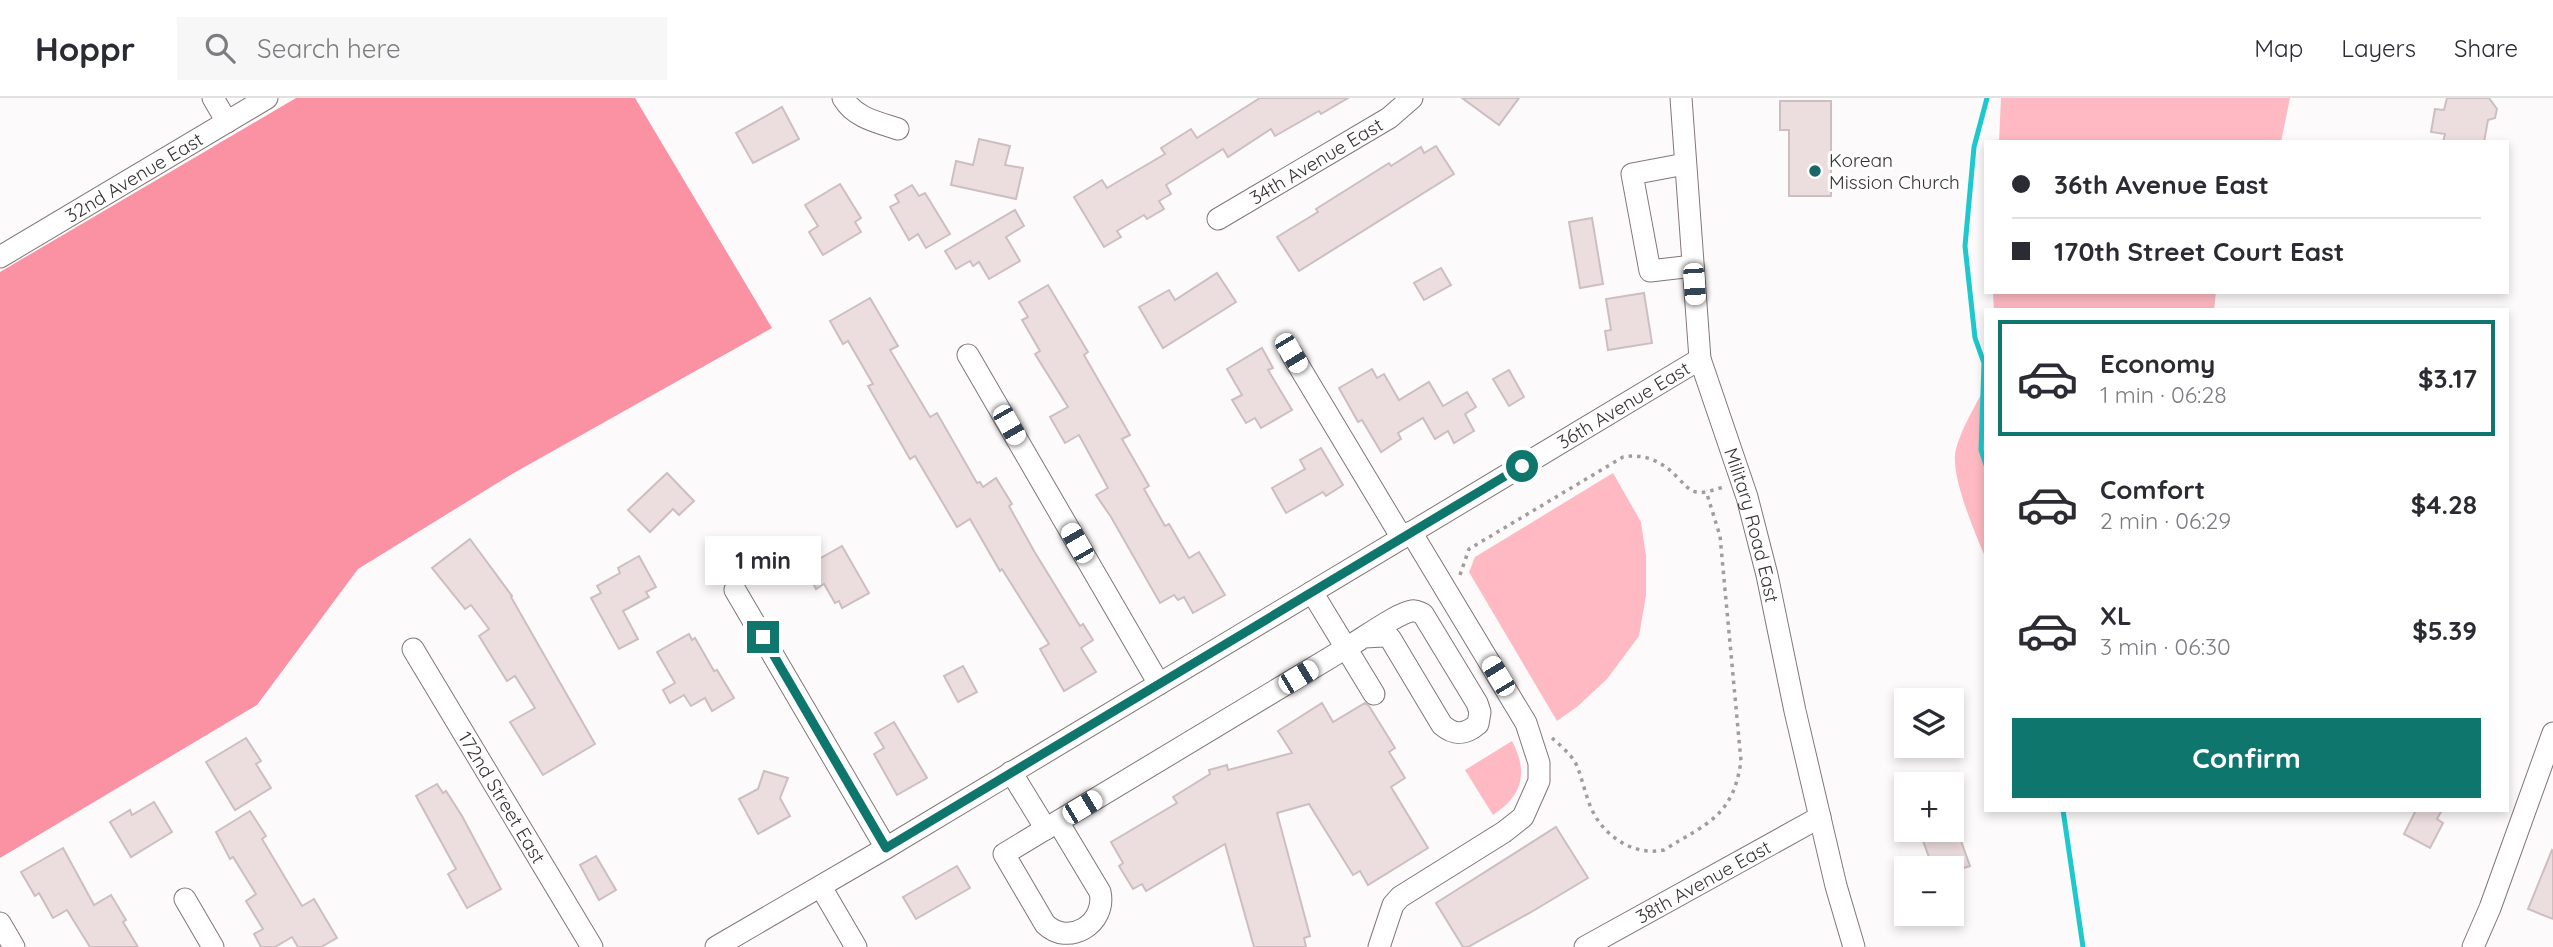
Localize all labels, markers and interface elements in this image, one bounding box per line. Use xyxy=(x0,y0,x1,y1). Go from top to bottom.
search box xyxy=(177,17,667,80)
text: Hoppr xyxy=(35,28,135,69)
icon: search xyxy=(201,29,239,67)
text: Search here xyxy=(257,32,401,65)
text: Map xyxy=(2254,33,2303,63)
text: Layers xyxy=(2341,33,2416,63)
text: Share xyxy=(2454,33,2518,63)
street label: 34th Avenue East xyxy=(1245,112,1387,210)
street label: 32nd Avenue East xyxy=(61,127,207,227)
place label: Korean Mission Church xyxy=(1829,148,1960,194)
marker: Korean Mission Church xyxy=(1807,163,1823,179)
text: 36th Avenue East xyxy=(2054,168,2269,201)
text: 170th Street Court East xyxy=(2054,235,2344,268)
car xyxy=(1683,262,1706,306)
car xyxy=(1272,330,1311,376)
icon: car xyxy=(2016,347,2079,410)
text: Economy xyxy=(2100,347,2215,380)
street label: 36th Avenue East xyxy=(1553,356,1694,454)
text: $3.17 xyxy=(2418,362,2477,395)
text: 1 min · 06:28 xyxy=(2100,380,2227,409)
car xyxy=(990,402,1029,448)
street label: Military Road East xyxy=(1719,445,1784,605)
route start xyxy=(1506,450,1538,482)
icon: car xyxy=(2016,473,2079,536)
text: Comfort xyxy=(2100,473,2205,506)
text: $4.28 xyxy=(2411,488,2477,521)
text: 2 min · 06:29 xyxy=(2100,506,2231,535)
car xyxy=(1058,520,1097,566)
callout: 1 min xyxy=(705,536,821,584)
text: 1 min xyxy=(735,546,791,575)
icon: car xyxy=(2016,599,2079,662)
text: XL xyxy=(2100,599,2132,632)
text: $5.39 xyxy=(2412,614,2477,647)
route end xyxy=(747,621,779,653)
text: 3 min · 06:30 xyxy=(2100,632,2231,661)
car xyxy=(1479,653,1518,699)
car xyxy=(1275,657,1322,697)
map controls xyxy=(1894,688,1964,926)
button: layers xyxy=(1894,688,1964,758)
button: Confirm xyxy=(2012,718,2481,798)
street label: 172nd Street East xyxy=(453,727,551,868)
button: + xyxy=(1894,772,1964,842)
car xyxy=(1059,787,1106,827)
street label: 38th Avenue East xyxy=(1631,835,1775,929)
button: − xyxy=(1894,856,1964,926)

